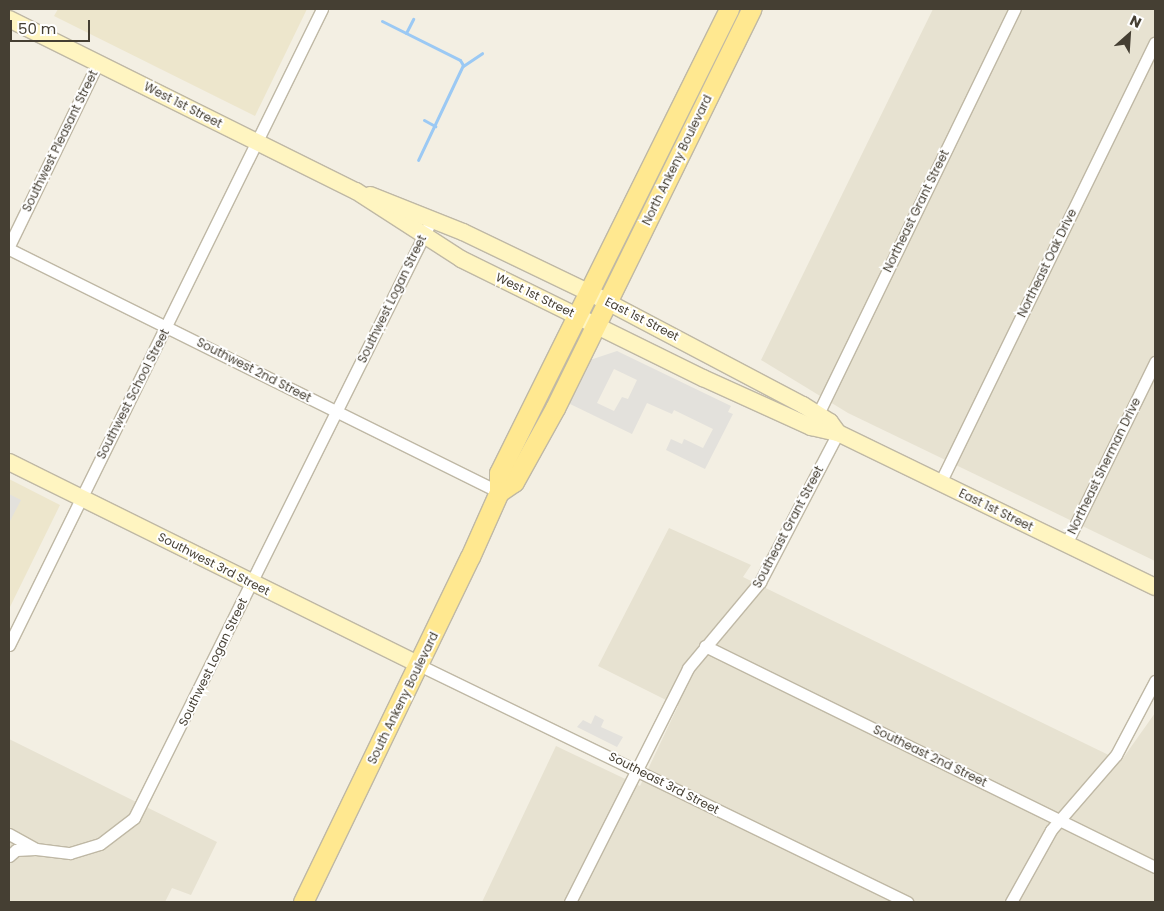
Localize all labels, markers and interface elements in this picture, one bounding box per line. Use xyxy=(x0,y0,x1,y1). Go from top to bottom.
scale bar xyxy=(12,10,92,42)
north arrow xyxy=(1104,10,1154,60)
text: N xyxy=(1126,10,1145,33)
text: 50 m xyxy=(18,18,56,39)
street label: Southwest Pleasant Street xyxy=(19,68,101,214)
street label: West 1st Street xyxy=(142,79,224,131)
street label: North Ankeny Boulevard xyxy=(639,92,715,228)
street label: Northeast Grant Street xyxy=(880,147,952,275)
street label: Northeast Oak Drive xyxy=(1014,206,1080,320)
street label: Southwest Logan Street xyxy=(355,233,429,365)
street label: West 1st Street xyxy=(493,270,577,320)
street label: East 1st Street xyxy=(603,294,681,344)
street label: Southwest School Street xyxy=(94,326,172,462)
street label: Southwest 2nd Street xyxy=(194,335,314,405)
street label: Northeast Sherman Drive xyxy=(1065,395,1143,537)
street label: Southeast Grant Street xyxy=(750,464,826,590)
street label: East 1st Street xyxy=(956,486,1036,534)
street label: Southwest 3rd Street xyxy=(156,530,272,598)
street label: Southwest Logan Street xyxy=(176,596,250,728)
street label: South Ankeny Boulevard xyxy=(365,630,441,766)
street label: Southeast 2nd Street xyxy=(871,722,989,790)
street label: Southeast 3rd Street xyxy=(606,749,722,817)

